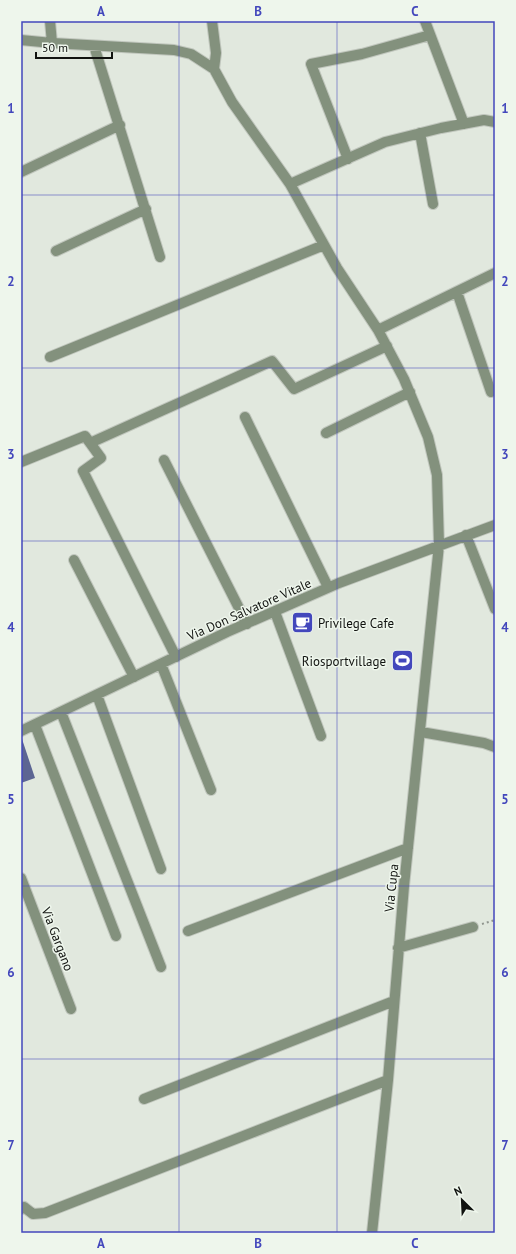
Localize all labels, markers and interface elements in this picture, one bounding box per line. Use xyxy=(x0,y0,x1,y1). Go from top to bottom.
text: A xyxy=(97,3,105,20)
text: B xyxy=(254,3,262,20)
text: C xyxy=(411,3,419,20)
scale bar xyxy=(36,34,112,60)
text: 50 m xyxy=(42,40,68,55)
text: 1 xyxy=(7,100,15,117)
text: 1 xyxy=(501,100,509,117)
text: 2 xyxy=(7,273,15,290)
text: 2 xyxy=(501,273,509,290)
text: 3 xyxy=(7,446,15,463)
text: 3 xyxy=(501,446,509,463)
street label: Via Don Salvatore Vitale xyxy=(184,574,314,645)
cafe icon: Privilege Cafe xyxy=(290,610,316,636)
place label: Privilege Cafe xyxy=(318,615,394,632)
text: 4 xyxy=(7,619,15,636)
text: 4 xyxy=(501,619,509,636)
sports icon: Riosportvillage xyxy=(389,648,415,674)
place label: Riosportvillage xyxy=(302,653,386,670)
text: 5 xyxy=(7,791,15,808)
text: 5 xyxy=(501,791,509,808)
street label: Via Cupa xyxy=(380,863,402,914)
street label: Via Gargano xyxy=(37,904,78,974)
text: 6 xyxy=(7,964,15,981)
text: 6 xyxy=(501,964,509,981)
text: 7 xyxy=(7,1137,15,1154)
text: 7 xyxy=(501,1137,509,1154)
north arrow xyxy=(442,1180,482,1220)
text: N xyxy=(452,1183,464,1199)
text: A xyxy=(97,1235,105,1252)
text: B xyxy=(254,1235,262,1252)
text: C xyxy=(411,1235,419,1252)

